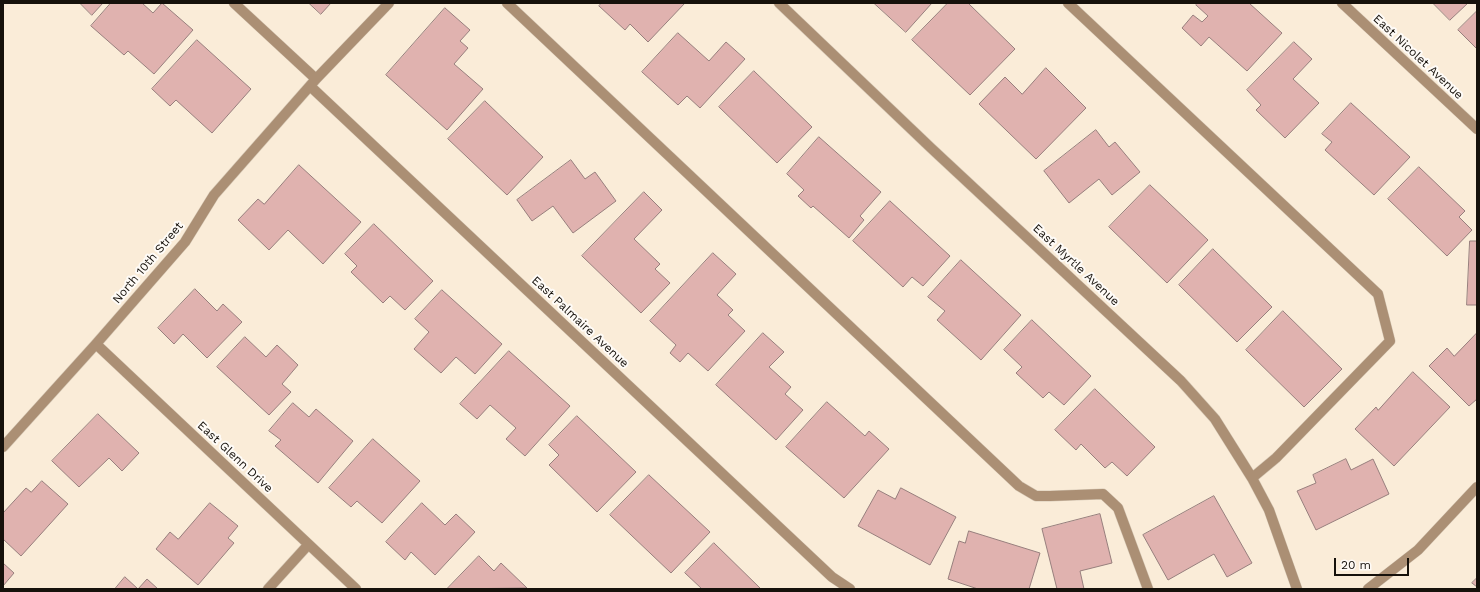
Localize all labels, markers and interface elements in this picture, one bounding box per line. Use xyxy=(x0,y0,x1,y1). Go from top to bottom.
street label: East Nicolet Avenue xyxy=(1370,12,1466,102)
street label: North 10th Street xyxy=(110,219,186,307)
street label: East Myrtle Avenue xyxy=(1030,221,1122,309)
street label: East Palmaire Avenue xyxy=(529,273,631,371)
street label: East Glenn Drive xyxy=(194,418,276,496)
scale bar xyxy=(1336,550,1411,576)
text: 20 m xyxy=(1341,558,1371,572)

